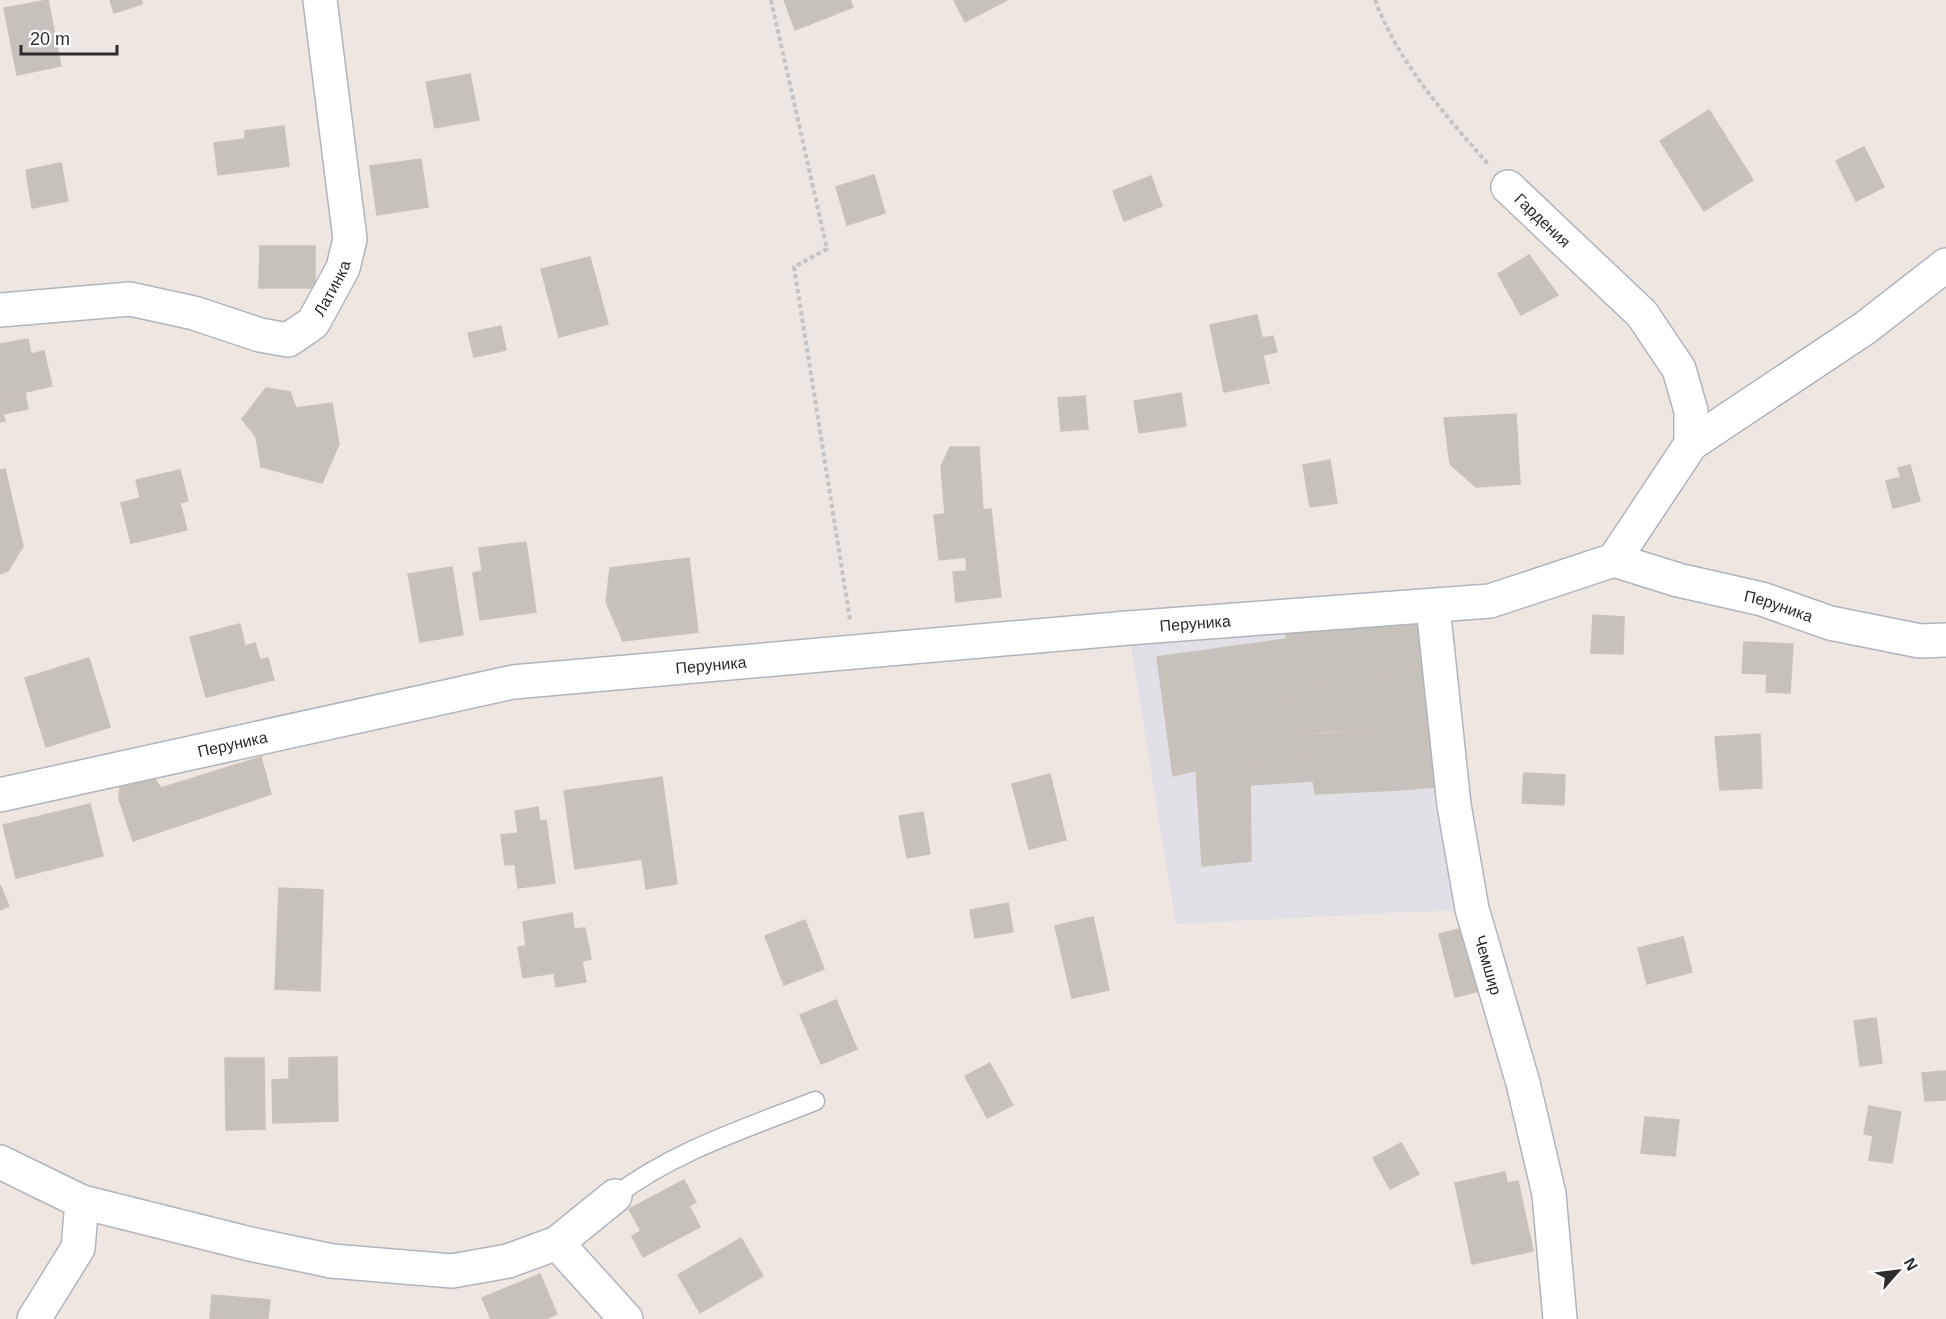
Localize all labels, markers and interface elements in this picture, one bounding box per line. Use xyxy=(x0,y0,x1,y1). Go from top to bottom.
scale bar xyxy=(21,18,117,56)
text: 20 m xyxy=(30,29,70,49)
street label: Гардения xyxy=(1511,190,1574,251)
street label: Латинка xyxy=(311,259,353,319)
street label: Перуника xyxy=(1743,587,1815,625)
street label: Перуника xyxy=(1159,612,1231,635)
street label: Перуника xyxy=(675,654,747,677)
street label: Перуника xyxy=(196,728,269,760)
street label: Чемшир xyxy=(1471,933,1505,997)
north arrow xyxy=(1868,1241,1928,1301)
text: N xyxy=(1901,1255,1921,1273)

